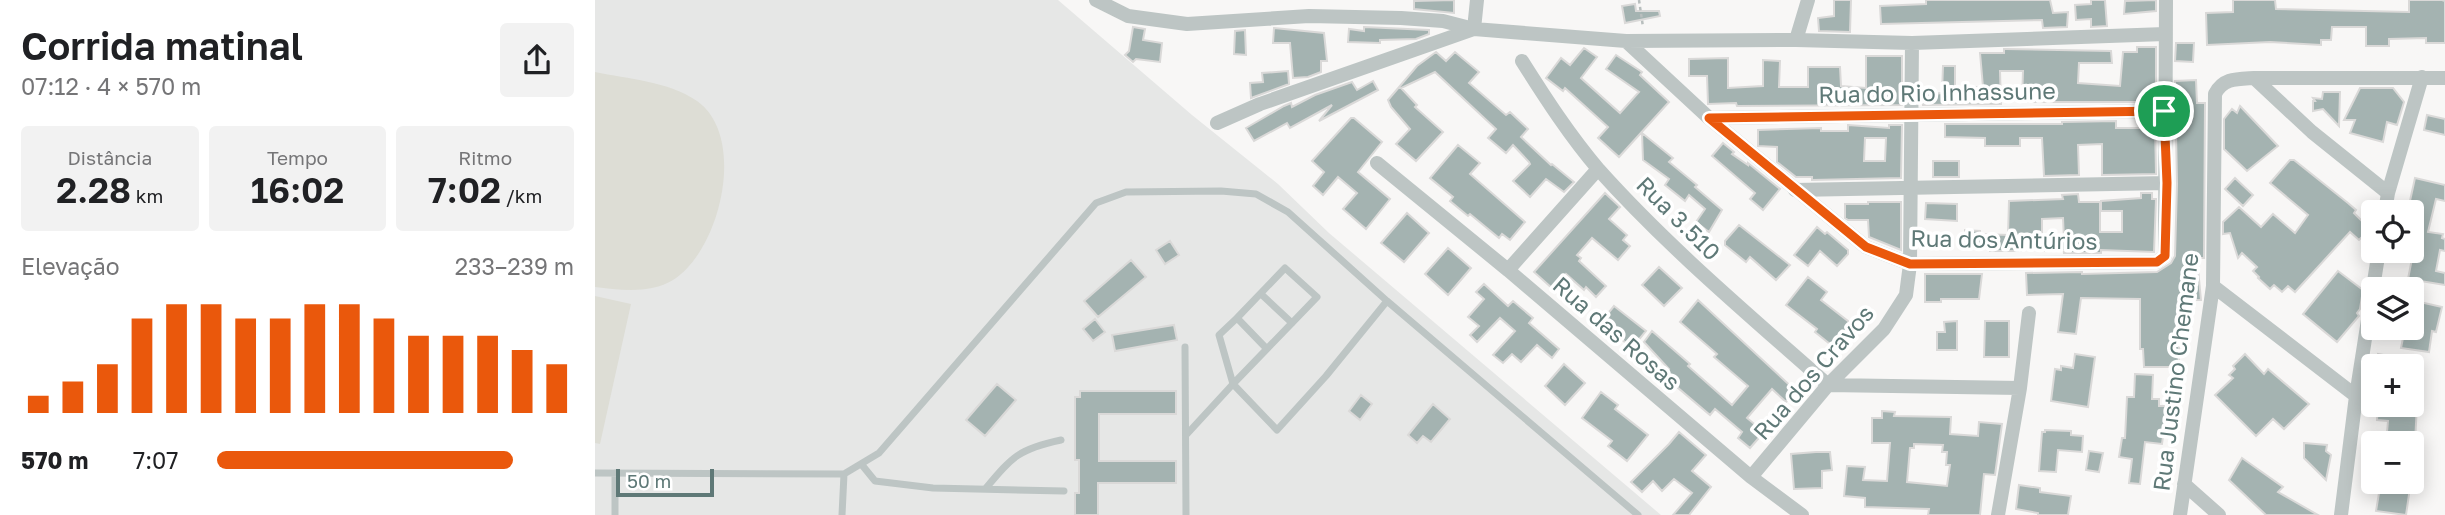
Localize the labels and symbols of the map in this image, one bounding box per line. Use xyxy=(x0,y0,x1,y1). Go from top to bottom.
street label: Rua do Rio Inhassune xyxy=(1818,76,2056,108)
pin xyxy=(2134,81,2194,141)
street label: Rua 3.510 xyxy=(1631,170,1727,266)
street label: Rua dos Antúrios xyxy=(1910,223,2098,255)
street label: Rua Justino Chemane xyxy=(2146,251,2204,493)
street label: Rua das Rosas xyxy=(1548,270,1686,396)
street label: Rua dos Cravos xyxy=(1747,299,1879,445)
scale bar xyxy=(616,466,714,498)

